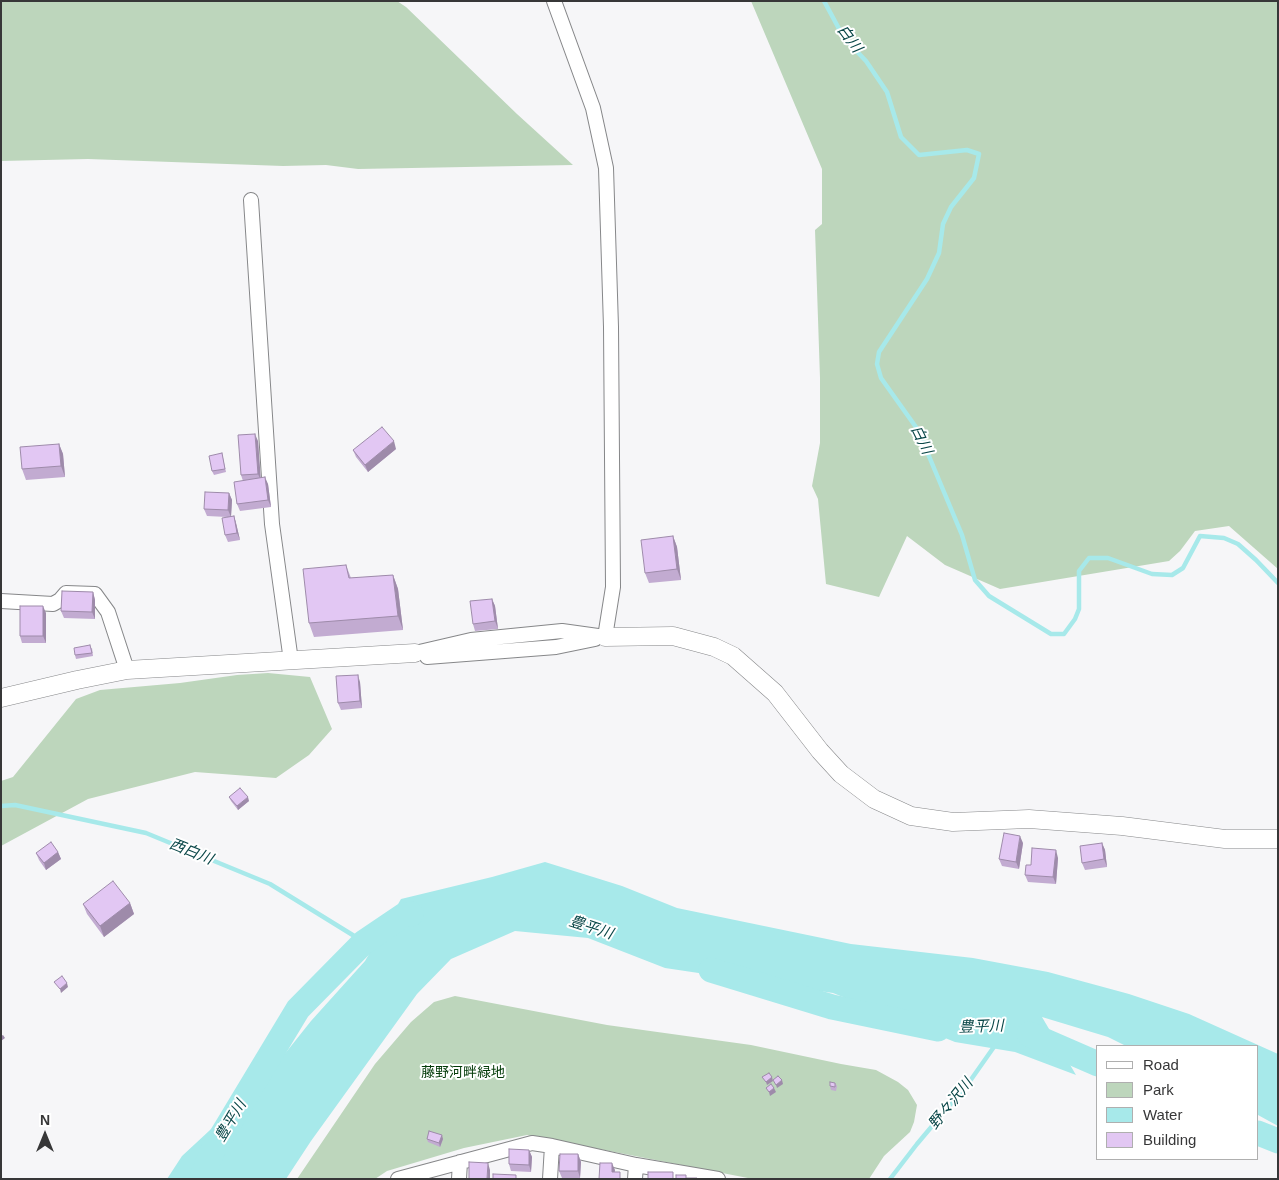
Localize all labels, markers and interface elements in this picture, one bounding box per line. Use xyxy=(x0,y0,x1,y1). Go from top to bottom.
water label: 白川 xyxy=(833,22,865,56)
water label: 白川 xyxy=(906,423,936,457)
water label: 西白川 xyxy=(167,835,215,869)
water label: 豊平川 xyxy=(567,912,615,944)
water label: 豊平川 xyxy=(958,1017,1004,1037)
legend xyxy=(1096,1045,1259,1160)
text: Road xyxy=(1143,1056,1179,1073)
park label: 藤野河畔緑地 xyxy=(421,1065,505,1081)
water label: 野々沢川 xyxy=(925,1075,977,1133)
text: Park xyxy=(1143,1081,1174,1098)
water label: 豊平川 xyxy=(212,1097,250,1145)
text: Water xyxy=(1143,1106,1182,1123)
north arrow xyxy=(20,1110,70,1160)
text: N xyxy=(40,1112,50,1128)
text: Building xyxy=(1143,1131,1196,1148)

